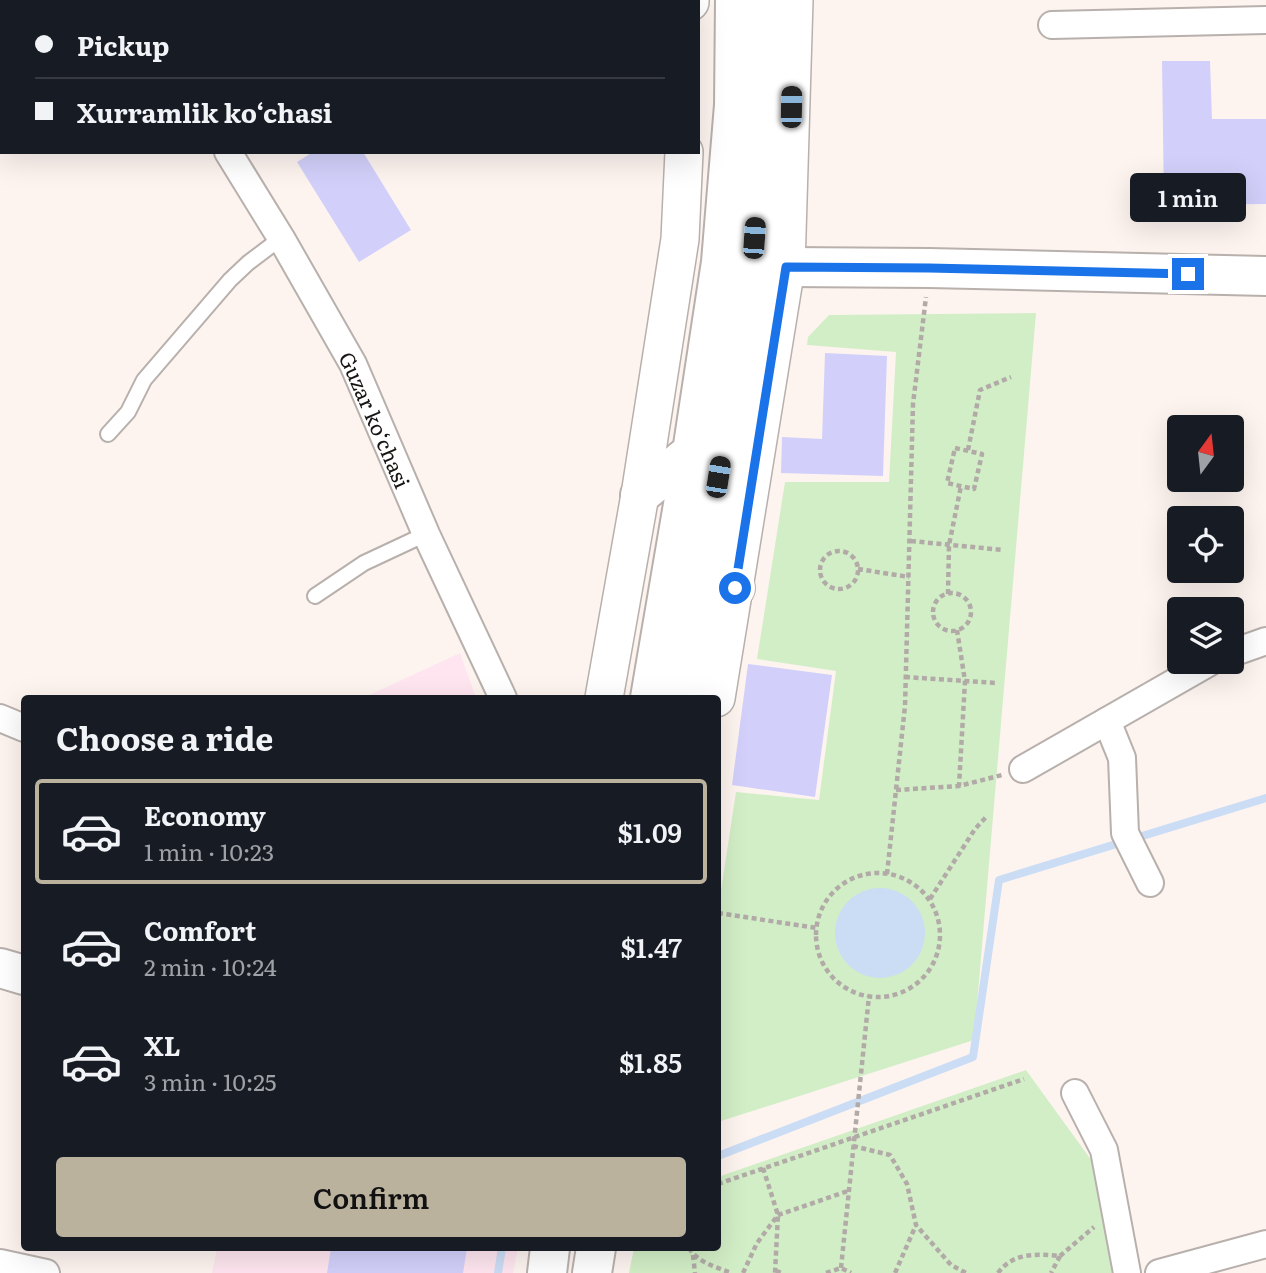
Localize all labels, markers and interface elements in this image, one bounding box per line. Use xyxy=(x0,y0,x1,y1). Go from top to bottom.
text: Pickup xyxy=(77,25,169,64)
car xyxy=(781,86,802,128)
text: Xurramlik ko‘chasi xyxy=(77,92,332,131)
callout: 1 min xyxy=(1130,173,1246,222)
text: 1 min xyxy=(1158,180,1218,214)
car xyxy=(743,216,766,260)
route end xyxy=(1172,258,1204,290)
street label: Guzar ko‘chasi xyxy=(333,345,420,492)
north arrow xyxy=(1167,415,1244,492)
map controls xyxy=(1167,415,1244,674)
car xyxy=(705,455,732,499)
button: locate xyxy=(1167,506,1244,583)
route start xyxy=(719,572,751,604)
button: layers xyxy=(1167,597,1244,674)
text: Choose a ride xyxy=(56,713,273,761)
text: Economy xyxy=(144,795,266,834)
icon: car xyxy=(60,800,123,863)
text: $1.09 xyxy=(618,812,682,851)
text: 1 min · 10:23 xyxy=(144,834,274,868)
text: Comfort xyxy=(144,910,256,949)
icon: car xyxy=(60,915,123,978)
text: $1.47 xyxy=(621,927,682,966)
text: 2 min · 10:24 xyxy=(144,949,277,983)
text: XL xyxy=(144,1025,181,1064)
icon: car xyxy=(60,1030,123,1093)
text: $1.85 xyxy=(619,1042,682,1081)
text: 3 min · 10:25 xyxy=(144,1064,277,1098)
button: Confirm xyxy=(56,1157,686,1237)

